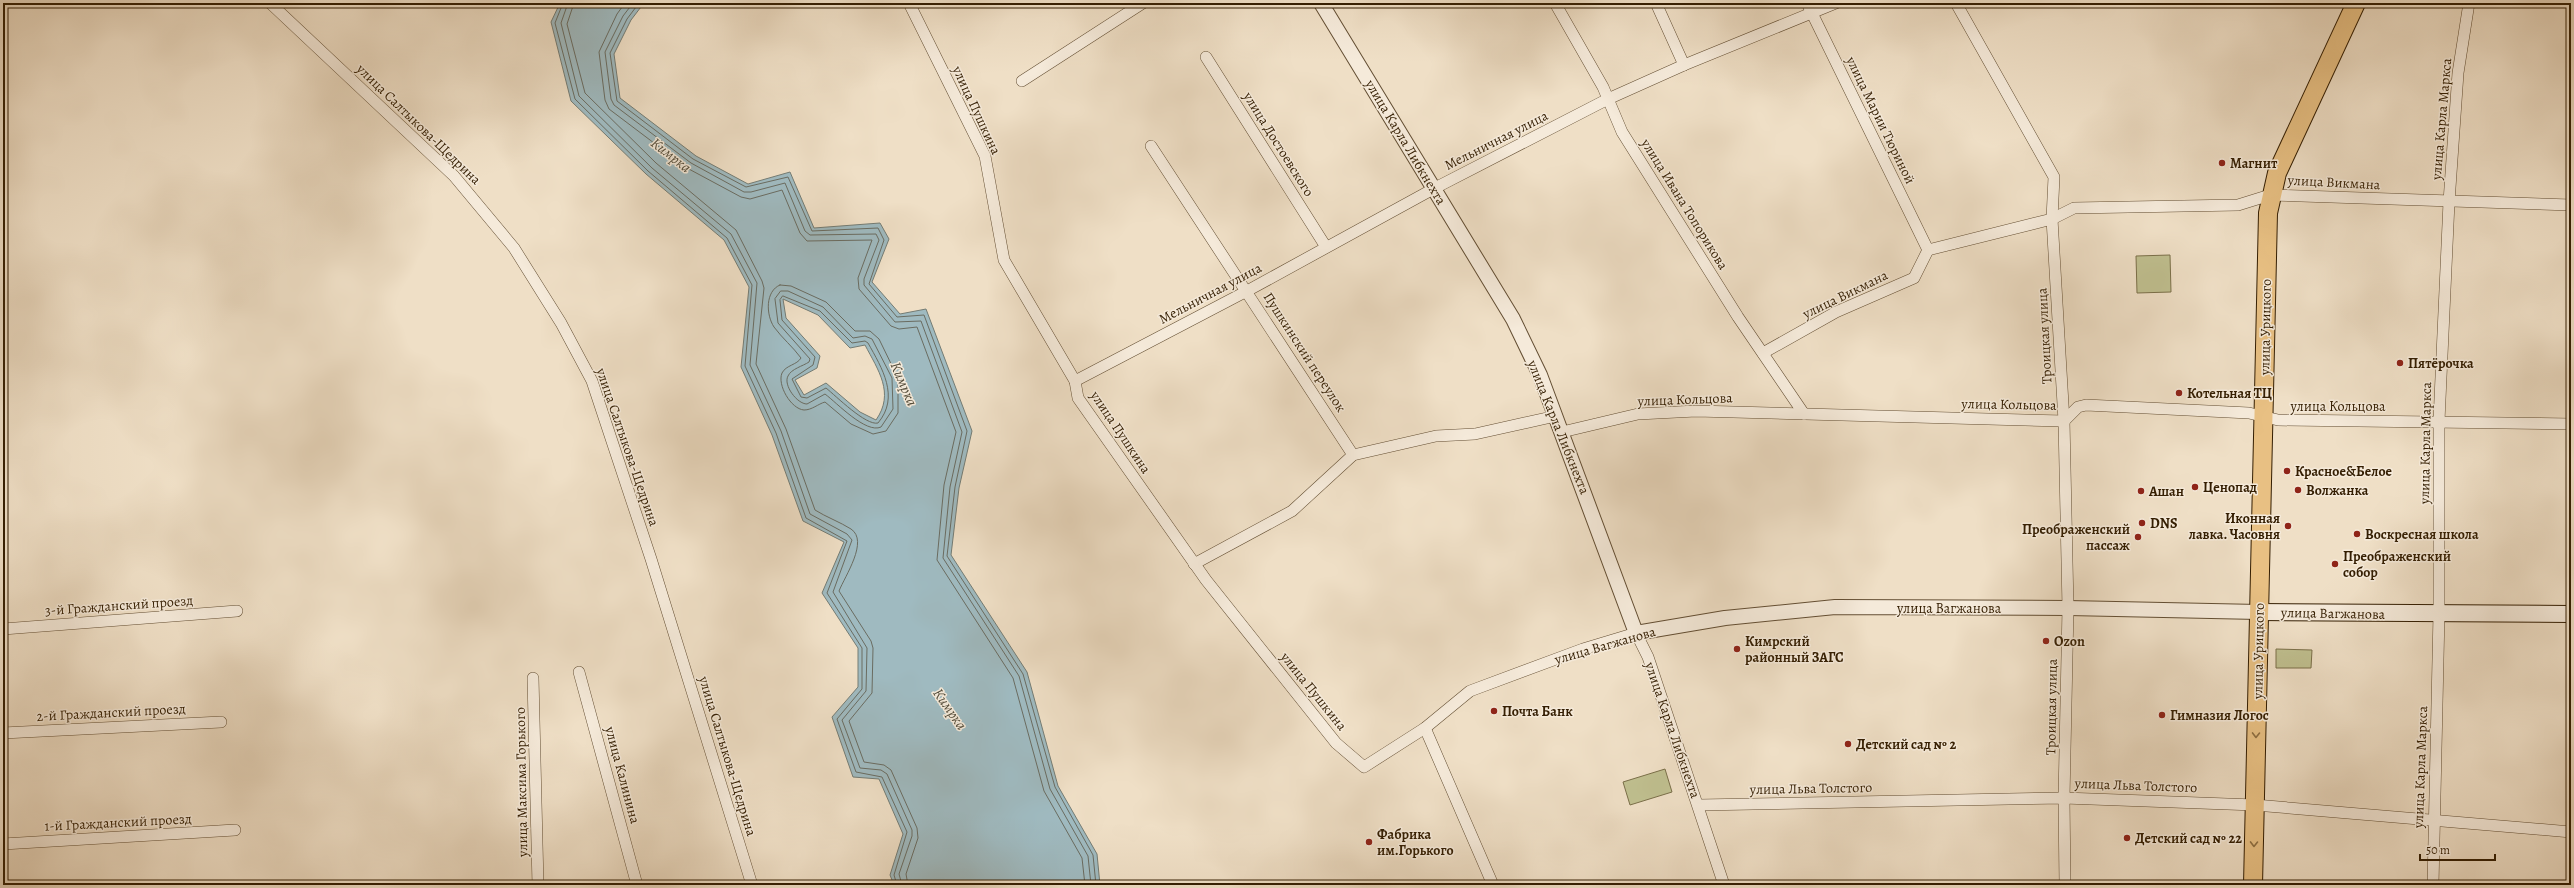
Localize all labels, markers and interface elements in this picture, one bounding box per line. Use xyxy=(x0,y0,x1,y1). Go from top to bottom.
street label: улица Марии Тюриной xyxy=(1841,52,1920,187)
street label: улица Карла Маркса xyxy=(2427,57,2456,182)
street label: улица Салтыкова-Щедрина xyxy=(352,59,485,189)
street label: улица Пушкина xyxy=(947,62,1006,158)
street label: улица Карла Либкнехта xyxy=(1360,75,1451,209)
street label: улица Достоевского xyxy=(1238,87,1318,200)
street label: Мельничная улица xyxy=(1441,106,1552,175)
water label: Кимрка xyxy=(647,133,695,177)
street label: улица Ивана Топорикова xyxy=(1636,134,1733,274)
place label: Магнит xyxy=(2230,154,2278,173)
marker: Магнит xyxy=(2217,158,2227,168)
street label: улица Викмана xyxy=(2286,171,2381,194)
street label: Мельничная улица xyxy=(1155,258,1265,329)
street label: улица Викмана xyxy=(1799,265,1892,324)
street label: улица Урицкого xyxy=(2255,279,2276,376)
street label: Троицкая улица xyxy=(2032,287,2057,385)
street label: Пушкинский переулок xyxy=(1259,289,1350,416)
place label: Пятёрочка xyxy=(2408,354,2474,373)
street label: улица Карла Либкнехта xyxy=(1523,356,1594,497)
marker: Пятёрочка xyxy=(2395,358,2405,368)
water label: Кимрка xyxy=(886,359,922,409)
street label: улица Салтыкова-Щедрина xyxy=(591,365,664,529)
street label: улица Карла Маркса xyxy=(2415,381,2436,505)
place label: Котельная ТЦ xyxy=(2187,384,2272,403)
street label: улица Пушкина xyxy=(1085,386,1156,478)
street label: улица Кольцова xyxy=(1636,388,1733,411)
marker: Котельная ТЦ xyxy=(2174,388,2184,398)
street label: улица Кольцова xyxy=(1960,394,2057,415)
street label: улица Кольцова xyxy=(2289,397,2386,416)
place label: Красное&Белое xyxy=(2295,462,2392,481)
marker: Красное&Белое xyxy=(2282,466,2292,476)
place label: Ценопад xyxy=(2203,478,2257,497)
place label: Волжанка xyxy=(2306,481,2369,500)
place label: Ашан xyxy=(2148,482,2184,501)
marker: Ценопад xyxy=(2190,482,2200,492)
marker: Волжанка xyxy=(2293,485,2303,495)
marker: Ашан xyxy=(2136,486,2146,496)
place label: Иконная лавка. Часовня xyxy=(2188,509,2280,544)
place label: DNS xyxy=(2150,514,2177,533)
marker: DNS xyxy=(2137,518,2147,528)
place label: Преображенский пассаж xyxy=(2022,520,2130,555)
marker: Иконная лавка. Часовня xyxy=(2283,521,2293,531)
place label: Воскресная школа xyxy=(2365,525,2479,544)
marker: Воскресная школа xyxy=(2352,529,2362,539)
marker: Преображенский пассаж xyxy=(2133,532,2143,542)
place label: Преображенский собор xyxy=(2343,547,2451,582)
marker: Преображенский собор xyxy=(2330,559,2340,569)
street label: 3-й Гражданский проезд xyxy=(44,591,194,620)
street label: улица Вагжанова xyxy=(1896,599,2002,618)
street label: улица Урицкого xyxy=(2248,603,2269,700)
street label: улица Вагжанова xyxy=(2280,603,2386,624)
street label: улица Вагжанова xyxy=(1551,622,1658,669)
place label: Кимрский районный ЗАГС xyxy=(1745,632,1844,667)
place label: Ozon xyxy=(2054,632,2085,651)
marker: Ozon xyxy=(2041,636,2051,646)
marker: Кимрский районный ЗАГС xyxy=(1732,644,1742,654)
street label: улица Пушкина xyxy=(1275,647,1352,735)
street label: Троицкая улица xyxy=(2041,658,2062,755)
street label: улица Карла Либкнехта xyxy=(1640,659,1705,801)
street label: улица Салтыкова-Щедрина xyxy=(694,673,761,839)
water label: Кимрка xyxy=(929,684,972,734)
street label: 2-й Гражданский проезд xyxy=(36,699,186,726)
place label: Почта Банк xyxy=(1502,702,1573,721)
street label: улица Карла Маркса xyxy=(2409,705,2432,829)
marker: Почта Банк xyxy=(1489,706,1499,716)
place label: Гимназия Логос xyxy=(2170,706,2269,725)
street label: улица Максима Горького xyxy=(511,707,532,858)
marker: Гимназия Логос xyxy=(2157,710,2167,720)
street label: улица Калинина xyxy=(600,723,645,826)
one-way arrow xyxy=(2252,732,2260,738)
place label: Детский сад № 2 xyxy=(1856,735,1956,754)
marker: Детский сад № 2 xyxy=(1843,739,1853,749)
street label: улица Льва Толстого xyxy=(2073,774,2198,797)
street label: улица Льва Толстого xyxy=(1749,778,1872,799)
street label: 1-й Гражданский проезд xyxy=(44,809,192,836)
place label: Фабрика им.Горького xyxy=(1377,825,1454,860)
place label: Детский сад № 22 xyxy=(2135,829,2242,848)
marker: Детский сад № 22 xyxy=(2122,833,2132,843)
scale bar xyxy=(2420,836,2495,862)
marker: Фабрика им.Горького xyxy=(1364,837,1374,847)
one-way arrow xyxy=(2250,841,2258,847)
text: 50 m xyxy=(2426,842,2450,858)

